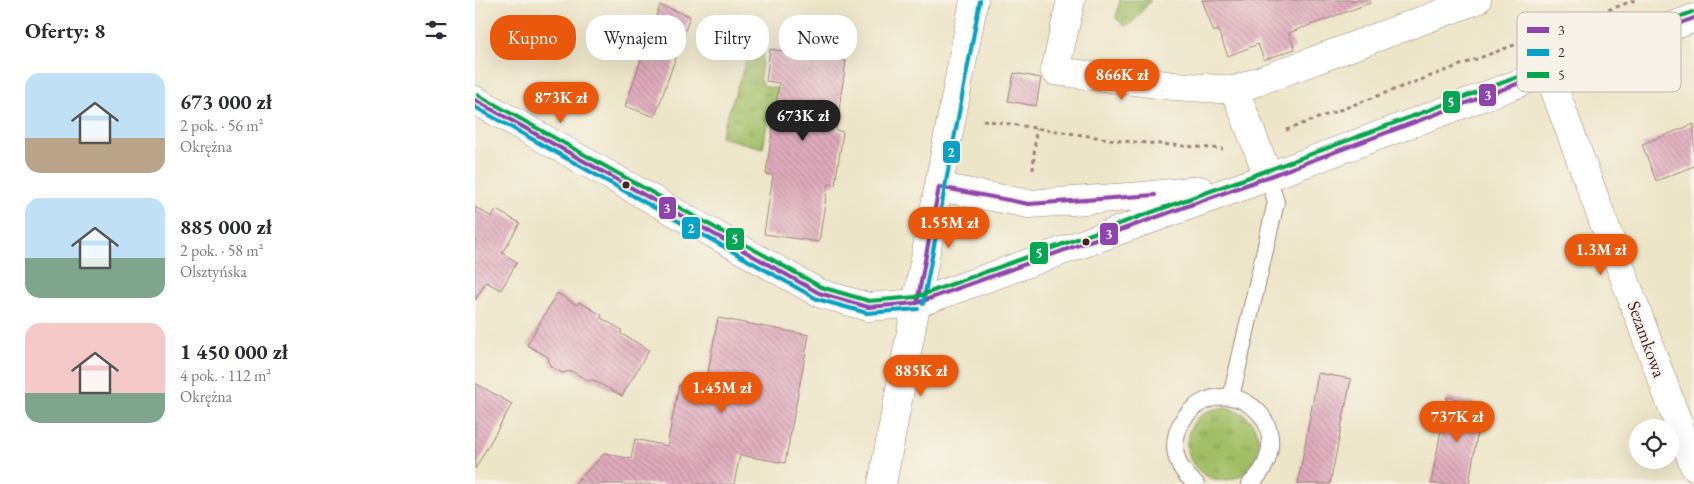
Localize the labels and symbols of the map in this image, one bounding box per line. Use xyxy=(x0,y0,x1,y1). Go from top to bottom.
legend xyxy=(1517,12,1681,92)
text: 3 xyxy=(1558,21,1565,39)
text: 2 xyxy=(1558,43,1565,61)
pin: 866K zł xyxy=(1076,58,1168,101)
text: 5 xyxy=(1558,66,1565,84)
pin: 873K zł xyxy=(515,82,607,124)
line badge: 3 xyxy=(1478,83,1497,107)
text: 3 xyxy=(1484,86,1492,104)
line badge: 5 xyxy=(1442,90,1461,114)
text: 5 xyxy=(1447,93,1455,111)
pin: 673K zł xyxy=(757,100,849,142)
line badge: 2 xyxy=(942,140,961,164)
text: 2 xyxy=(947,143,955,161)
unlabelled marker xyxy=(621,180,631,190)
line badge: 3 xyxy=(658,196,677,220)
text: 3 xyxy=(663,199,671,217)
pin: 1.55M zł xyxy=(897,206,1001,249)
line badge: 2 xyxy=(681,216,701,240)
text: 2 xyxy=(687,219,695,237)
line badge: 3 xyxy=(1099,222,1119,246)
text: 3 xyxy=(1105,225,1113,243)
line badge: 5 xyxy=(725,227,745,251)
text: 5 xyxy=(731,230,739,248)
pin: 1.3M zł xyxy=(1555,234,1647,276)
unlabelled marker xyxy=(1081,237,1091,247)
line badge: 5 xyxy=(1029,241,1049,265)
text: 5 xyxy=(1035,244,1043,262)
street label: Sezamkowa xyxy=(1623,298,1672,381)
pin: 885K zł xyxy=(875,354,967,397)
pin: 1.45M zł xyxy=(670,372,774,414)
pin: 737K zł xyxy=(1411,400,1503,443)

